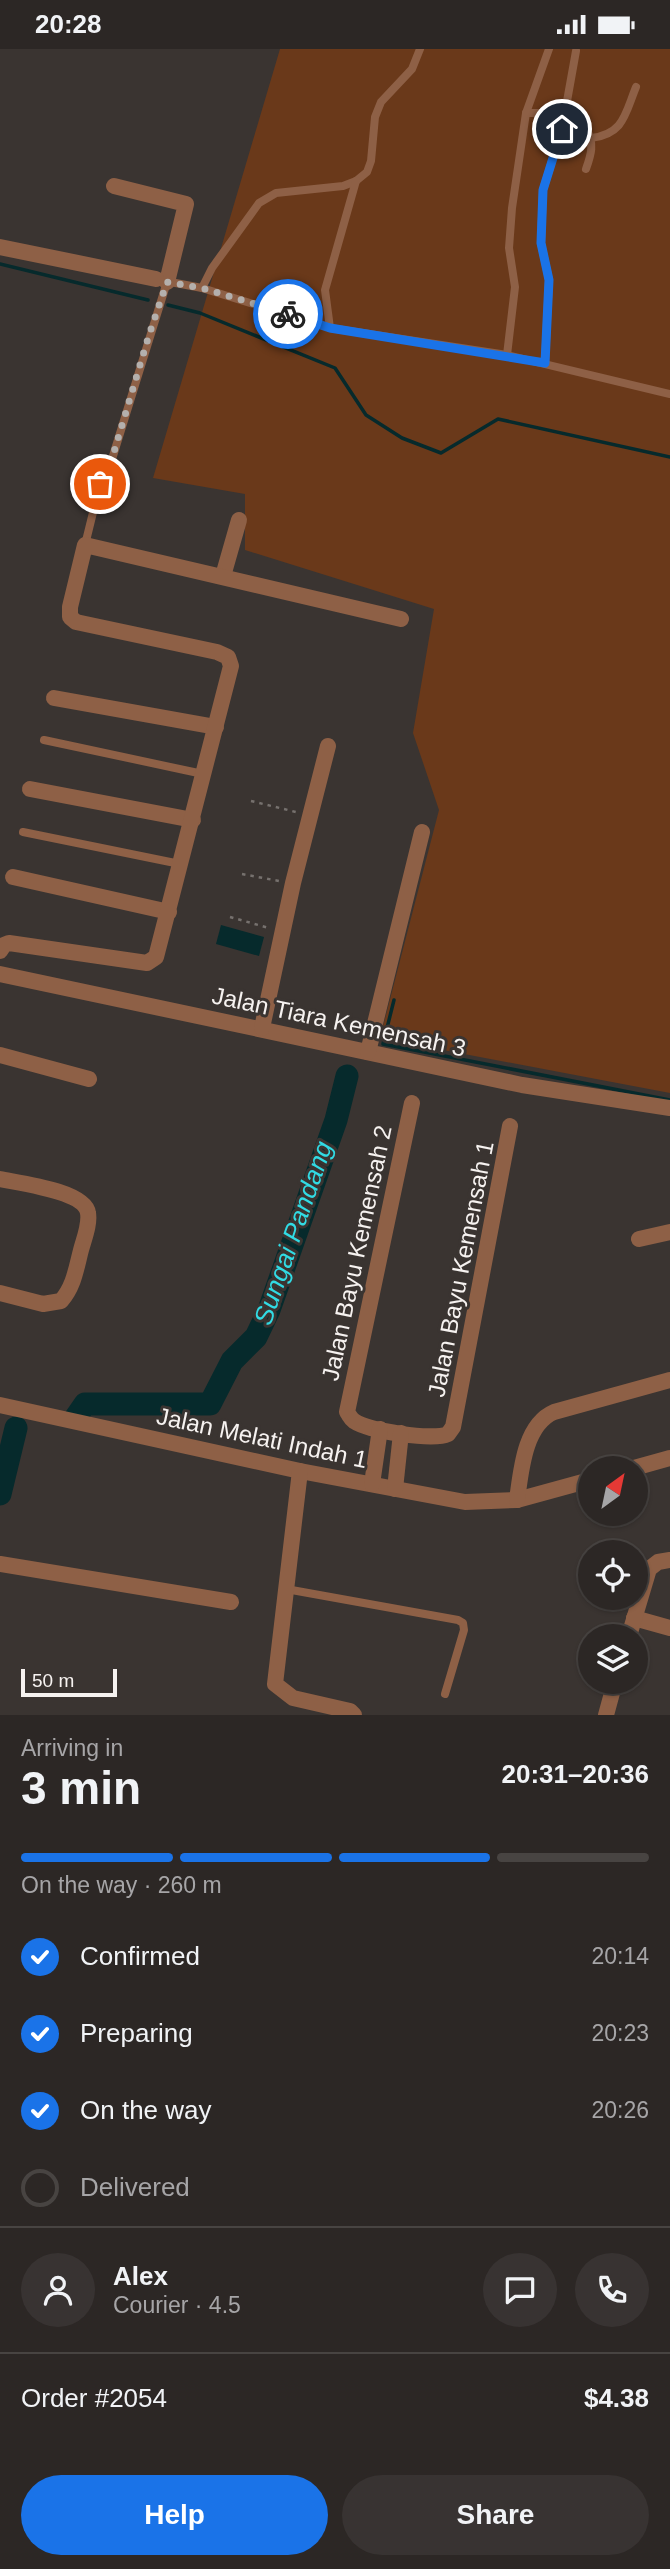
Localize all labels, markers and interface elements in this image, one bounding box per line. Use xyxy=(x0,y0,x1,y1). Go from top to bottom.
text: 20:28 xyxy=(35,9,102,39)
pin xyxy=(532,99,592,159)
icon: home xyxy=(543,110,581,148)
courier xyxy=(253,279,323,349)
icon: bike xyxy=(269,295,307,333)
pin xyxy=(70,454,130,514)
icon: bag xyxy=(81,465,119,503)
street label: Jalan Tiara Kemensah 3 xyxy=(210,981,468,1062)
street label: Jalan Bayu Kemensah 2 xyxy=(316,1123,397,1383)
water label: Sungai Pandang xyxy=(248,1137,339,1329)
street label: Jalan Bayu Kemensah 1 xyxy=(422,1139,499,1399)
street label: Jalan Melati Indah 1 xyxy=(154,1402,370,1473)
north arrow xyxy=(578,1456,648,1526)
map controls xyxy=(578,1456,648,1694)
button: locate xyxy=(578,1540,648,1610)
button: layers xyxy=(578,1624,648,1694)
scale bar xyxy=(21,1666,117,1698)
text: 50 m xyxy=(32,1670,74,1691)
text: Arriving in xyxy=(21,1735,123,1761)
text: 20:31–20:36 xyxy=(502,1759,649,1789)
text: 3 min xyxy=(21,1762,141,1814)
text: On the way · 260 m xyxy=(21,1872,222,1898)
icon: check xyxy=(21,1938,59,1976)
text: Confirmed xyxy=(80,1941,200,1971)
text: 20:14 xyxy=(591,1943,649,1969)
icon: check xyxy=(21,2015,59,2053)
text: Preparing xyxy=(80,2018,193,2048)
text: 20:23 xyxy=(591,2020,649,2046)
icon: check xyxy=(21,2092,59,2130)
text: On the way xyxy=(80,2095,212,2125)
text: 20:26 xyxy=(591,2097,649,2123)
text: Delivered xyxy=(80,2172,190,2202)
button: person xyxy=(21,2253,95,2327)
button: chat xyxy=(483,2253,557,2327)
button: phone xyxy=(575,2253,649,2327)
text: Alex xyxy=(113,2261,168,2291)
text: Courier · 4.5 xyxy=(113,2292,241,2318)
text: Order #2054 xyxy=(21,2383,167,2413)
text: $4.38 xyxy=(584,2383,649,2413)
button: Help xyxy=(21,2475,328,2555)
button: Share xyxy=(342,2475,649,2555)

